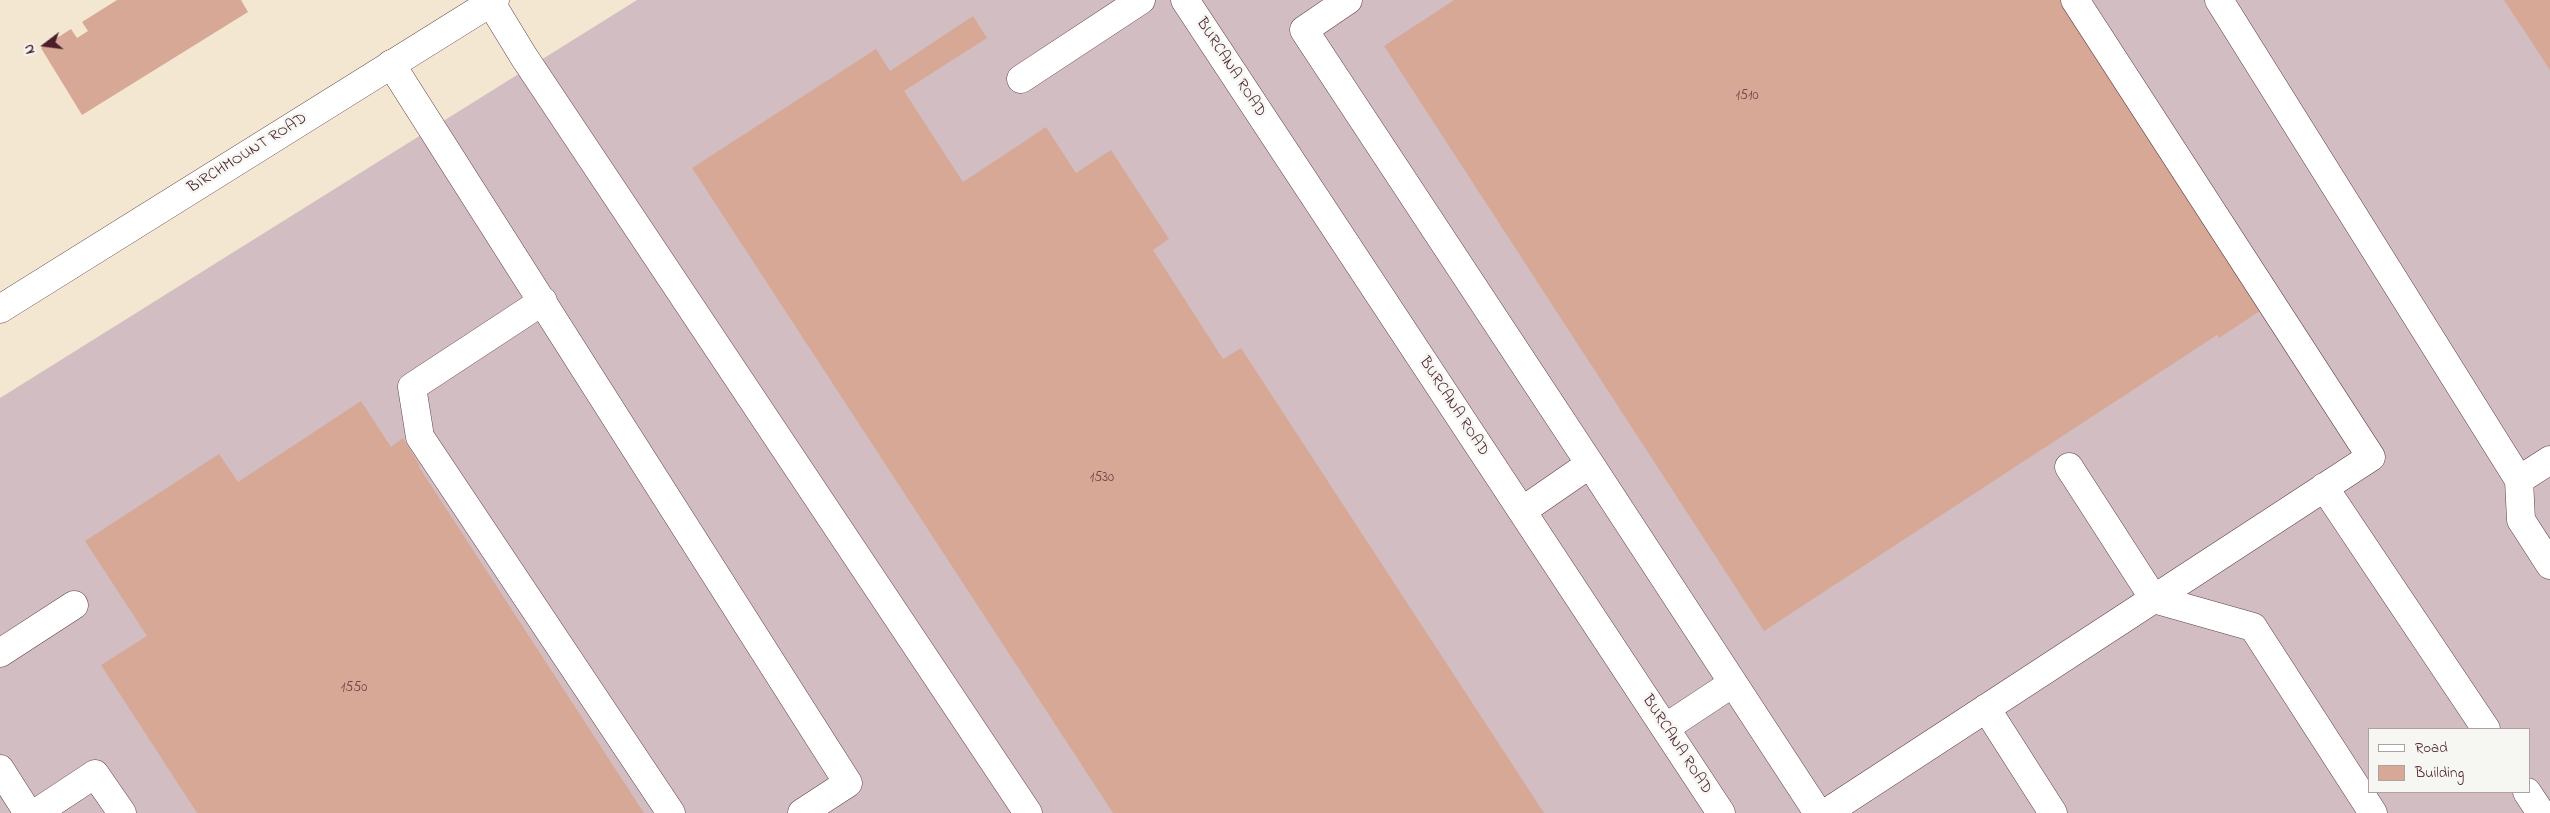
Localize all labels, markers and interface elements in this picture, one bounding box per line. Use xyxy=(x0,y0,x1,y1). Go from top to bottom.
street label: BURCANA ROAD xyxy=(1191,15,1269,121)
north arrow xyxy=(20,20,70,70)
text: N xyxy=(19,42,41,56)
house number: 1510 xyxy=(1736,89,1758,105)
street label: BIRCHMOUNT ROAD xyxy=(185,110,311,198)
street label: BURCANA ROAD xyxy=(1414,354,1492,460)
house number: 1530 xyxy=(1090,471,1114,487)
house number: 1550 xyxy=(341,681,367,697)
street label: BURCANA ROAD xyxy=(1637,692,1715,798)
legend xyxy=(2368,728,2530,793)
text: Road xyxy=(2415,737,2448,759)
text: Building xyxy=(2415,762,2464,784)

